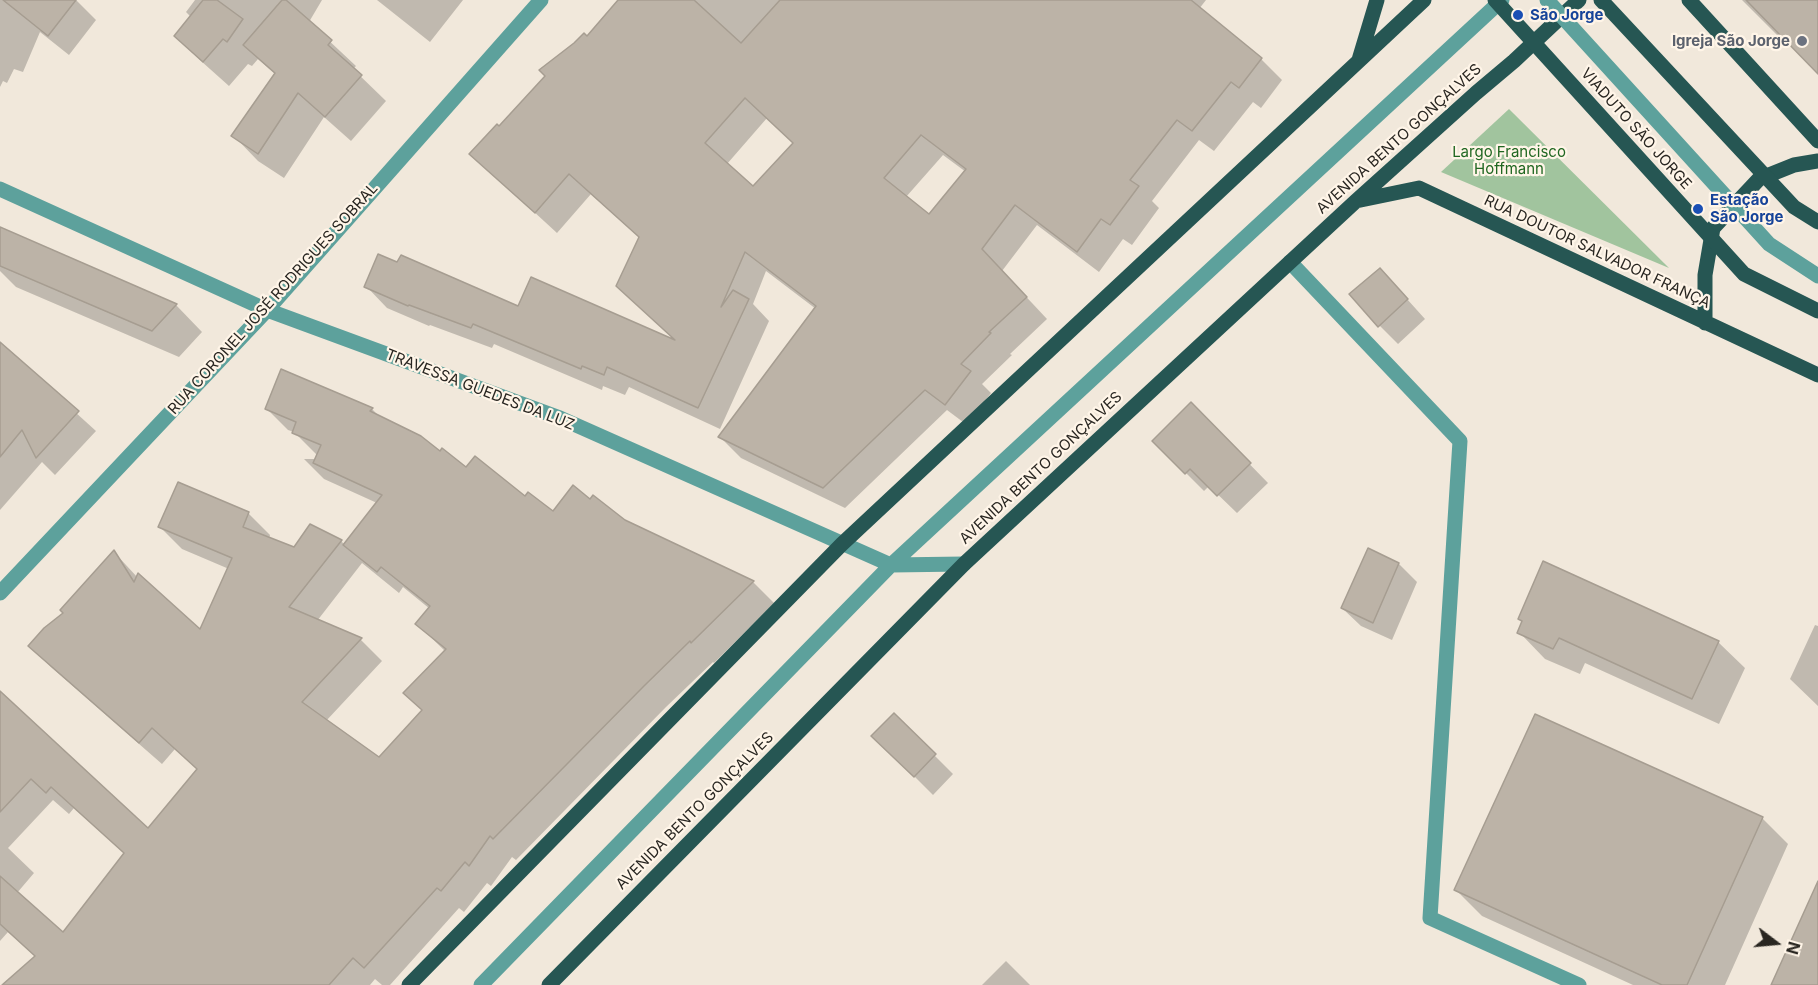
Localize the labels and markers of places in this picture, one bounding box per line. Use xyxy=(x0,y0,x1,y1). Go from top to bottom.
place label: São Jorge xyxy=(1530,6,1603,24)
marker: São Jorge xyxy=(1511,8,1525,22)
place label: Igreja São Jorge xyxy=(1672,32,1790,50)
marker: Igreja São Jorge xyxy=(1795,34,1809,48)
place label: Estação São Jorge xyxy=(1710,191,1783,226)
marker: Estação São Jorge xyxy=(1691,202,1705,216)

